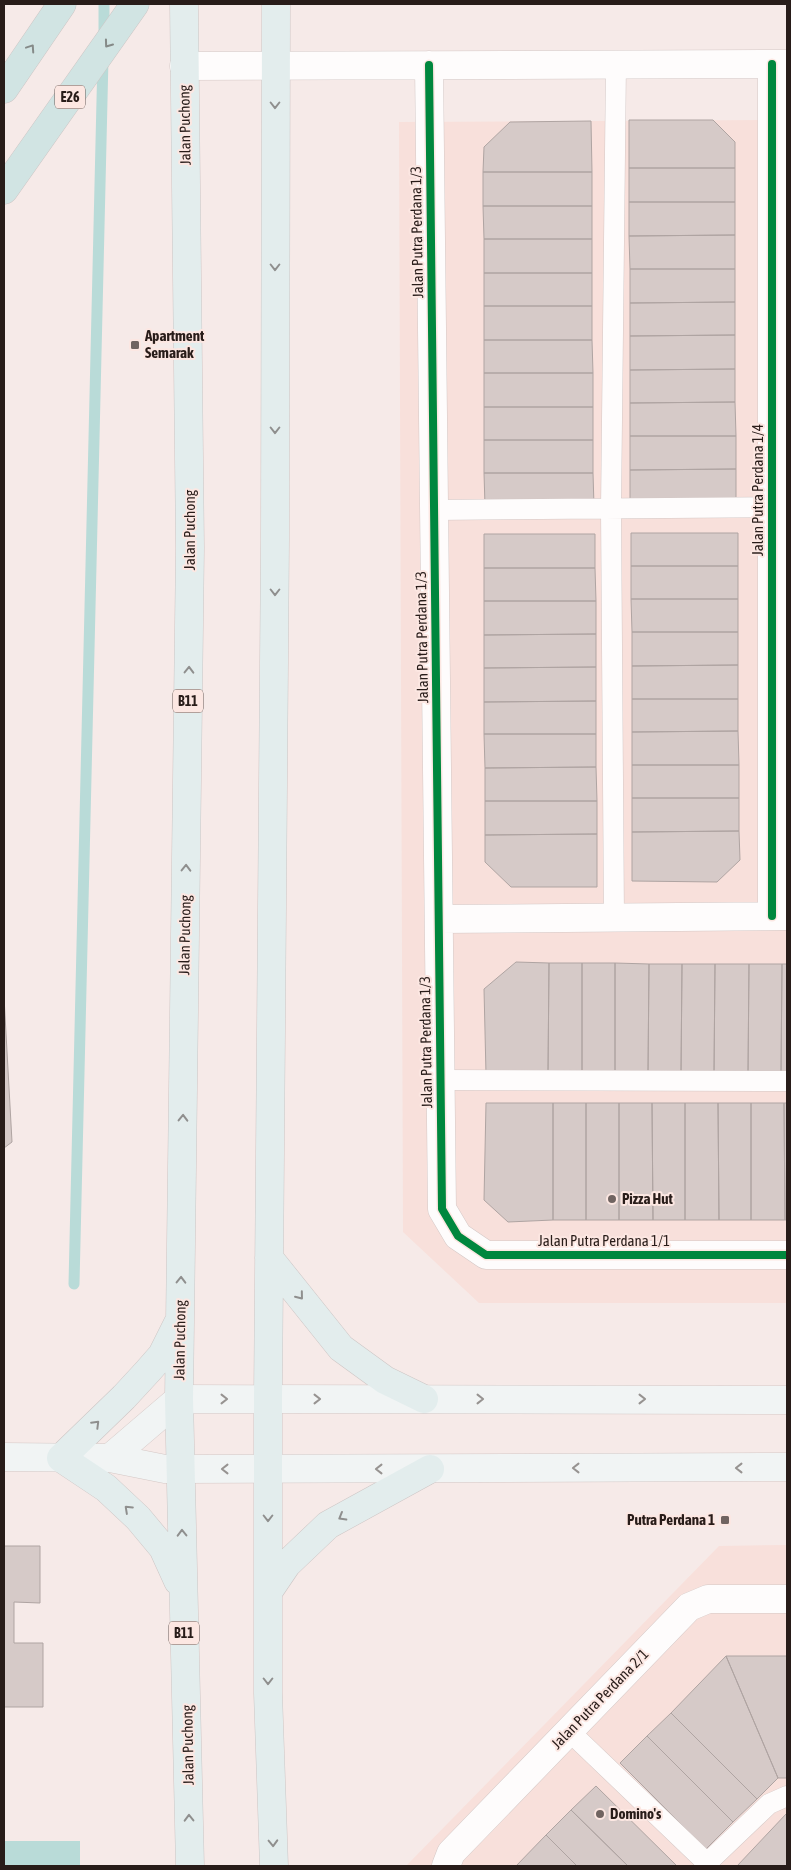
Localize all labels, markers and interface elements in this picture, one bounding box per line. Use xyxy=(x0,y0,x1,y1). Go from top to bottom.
one-way arrow xyxy=(105,38,114,48)
one-way arrow xyxy=(25,45,34,54)
street label: Jalan Puchong xyxy=(175,84,194,165)
road number: E26 xyxy=(55,85,85,108)
one-way arrow xyxy=(270,102,280,109)
street label: Jalan Putra Perdana 1/3 xyxy=(407,166,426,298)
one-way arrow xyxy=(270,264,280,272)
place label: Apartment Semarak xyxy=(144,327,205,361)
marker: Apartment Semarak xyxy=(129,339,141,351)
street label: Jalan Putra Perdana 1/4 xyxy=(749,424,766,556)
one-way arrow xyxy=(270,426,280,434)
street label: Jalan Puchong xyxy=(181,489,198,570)
street label: Jalan Putra Perdana 1/3 xyxy=(412,571,431,703)
one-way arrow xyxy=(270,589,280,597)
one-way arrow xyxy=(184,666,194,674)
road number: B11 xyxy=(173,689,203,712)
one-way arrow xyxy=(181,864,191,872)
street label: Jalan Puchong xyxy=(175,894,194,975)
street label: Jalan Putra Perdana 1/3 xyxy=(416,976,435,1108)
one-way arrow xyxy=(178,1114,188,1122)
place label: Pizza Hut xyxy=(622,1190,673,1207)
marker: Pizza Hut xyxy=(606,1193,618,1205)
street label: Jalan Putra Perdana 1/1 xyxy=(538,1232,670,1249)
one-way arrow xyxy=(176,1276,186,1284)
one-way arrow xyxy=(294,1290,302,1299)
street label: Jalan Puchong xyxy=(170,1299,189,1380)
one-way arrow xyxy=(220,1394,228,1404)
one-way arrow xyxy=(314,1394,321,1404)
one-way arrow xyxy=(476,1394,484,1404)
one-way arrow xyxy=(638,1394,646,1404)
one-way arrow xyxy=(90,1421,99,1430)
one-way arrow xyxy=(572,1463,580,1473)
one-way arrow xyxy=(734,1463,742,1473)
one-way arrow xyxy=(221,1464,228,1474)
one-way arrow xyxy=(374,1464,382,1474)
one-way arrow xyxy=(124,1506,133,1515)
one-way arrow xyxy=(338,1511,347,1521)
place label: Putra Perdana 1 xyxy=(627,1511,715,1528)
one-way arrow xyxy=(263,1514,273,1522)
marker: Putra Perdana 1 xyxy=(719,1514,731,1526)
one-way arrow xyxy=(177,1528,187,1536)
road number: B11 xyxy=(169,1622,199,1645)
street label: Jalan Putra Perdana 2/1 xyxy=(548,1645,652,1752)
one-way arrow xyxy=(263,1677,273,1685)
street label: Jalan Puchong xyxy=(178,1704,197,1785)
place label: Domino's xyxy=(610,1805,662,1822)
marker: Domino's xyxy=(594,1808,606,1820)
one-way arrow xyxy=(184,1813,194,1821)
one-way arrow xyxy=(268,1840,278,1847)

